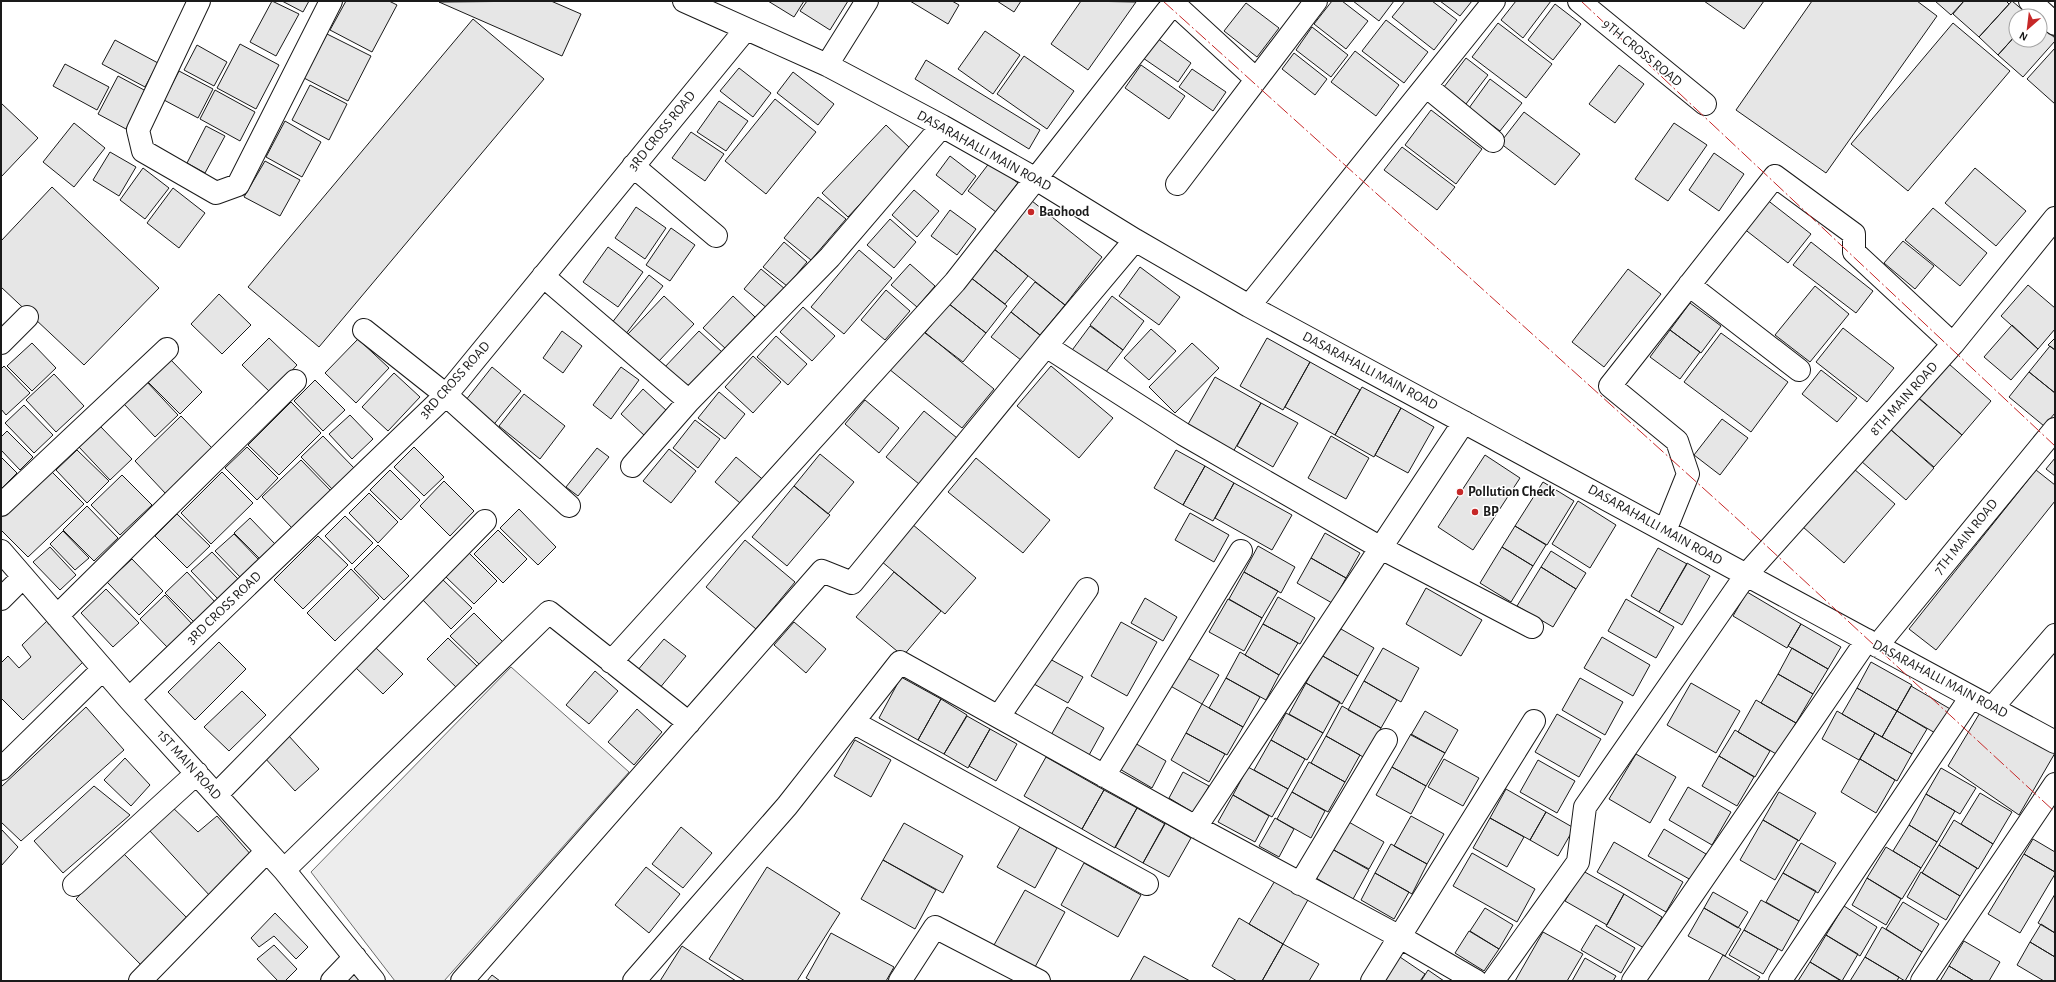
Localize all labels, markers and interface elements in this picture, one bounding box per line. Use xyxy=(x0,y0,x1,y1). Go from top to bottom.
north arrow xyxy=(2008,8,2048,48)
street label: 9TH CROSS ROAD xyxy=(1599,17,1685,89)
text: N xyxy=(2018,30,2030,43)
street label: 3RD CROSS ROAD xyxy=(626,89,698,173)
street label: DASARAHALLI MAIN ROAD xyxy=(915,108,1053,194)
place label: Baohood xyxy=(1039,205,1090,219)
marker: Baohood xyxy=(1026,207,1036,217)
street label: DASARAHALLI MAIN ROAD xyxy=(1300,329,1440,413)
street label: 3RD CROSS ROAD xyxy=(417,339,493,421)
street label: 8TH MAIN ROAD xyxy=(1867,360,1941,438)
street label: DASARAHALLI MAIN ROAD xyxy=(1586,482,1724,568)
place label: Pollution Check xyxy=(1468,485,1555,499)
marker: Pollution Check xyxy=(1455,487,1465,497)
street label: 7TH MAIN ROAD xyxy=(1931,497,2001,577)
place label: BP xyxy=(1483,505,1499,519)
marker: BP xyxy=(1470,507,1480,517)
street label: 3RD CROSS ROAD xyxy=(184,569,264,647)
street label: DASARAHALLI MAIN ROAD xyxy=(1870,637,2010,721)
street label: 1ST MAIN ROAD xyxy=(154,727,224,803)

